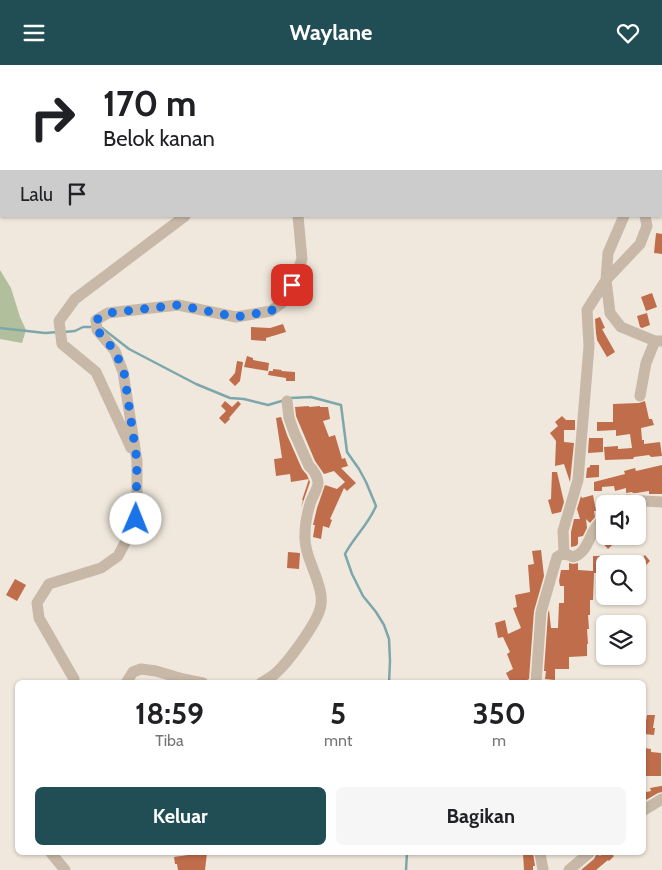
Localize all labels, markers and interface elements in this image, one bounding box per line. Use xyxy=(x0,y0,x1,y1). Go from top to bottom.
icon: menu xyxy=(20,19,48,47)
text: Waylane xyxy=(290,19,372,46)
icon: heart xyxy=(614,19,642,47)
text: 170 m xyxy=(103,82,196,125)
icon: right xyxy=(20,85,85,150)
text: Belok kanan xyxy=(103,125,215,152)
icon: arrive xyxy=(63,180,91,208)
text: Lalu xyxy=(20,183,53,206)
pin xyxy=(271,264,313,306)
icon: arrive xyxy=(278,271,306,299)
position arrow xyxy=(109,492,161,544)
map controls xyxy=(596,495,646,665)
button: sound xyxy=(596,495,646,545)
button: search xyxy=(596,555,646,605)
button: layers xyxy=(596,615,646,665)
text: 18:59 xyxy=(135,695,204,732)
text: 5 xyxy=(330,695,346,732)
text: 350 xyxy=(472,695,526,732)
text: Tiba xyxy=(155,731,184,750)
text: mnt xyxy=(324,731,352,750)
text: m xyxy=(492,731,506,750)
button: Keluar xyxy=(35,787,326,845)
button: Bagikan xyxy=(336,787,626,845)

